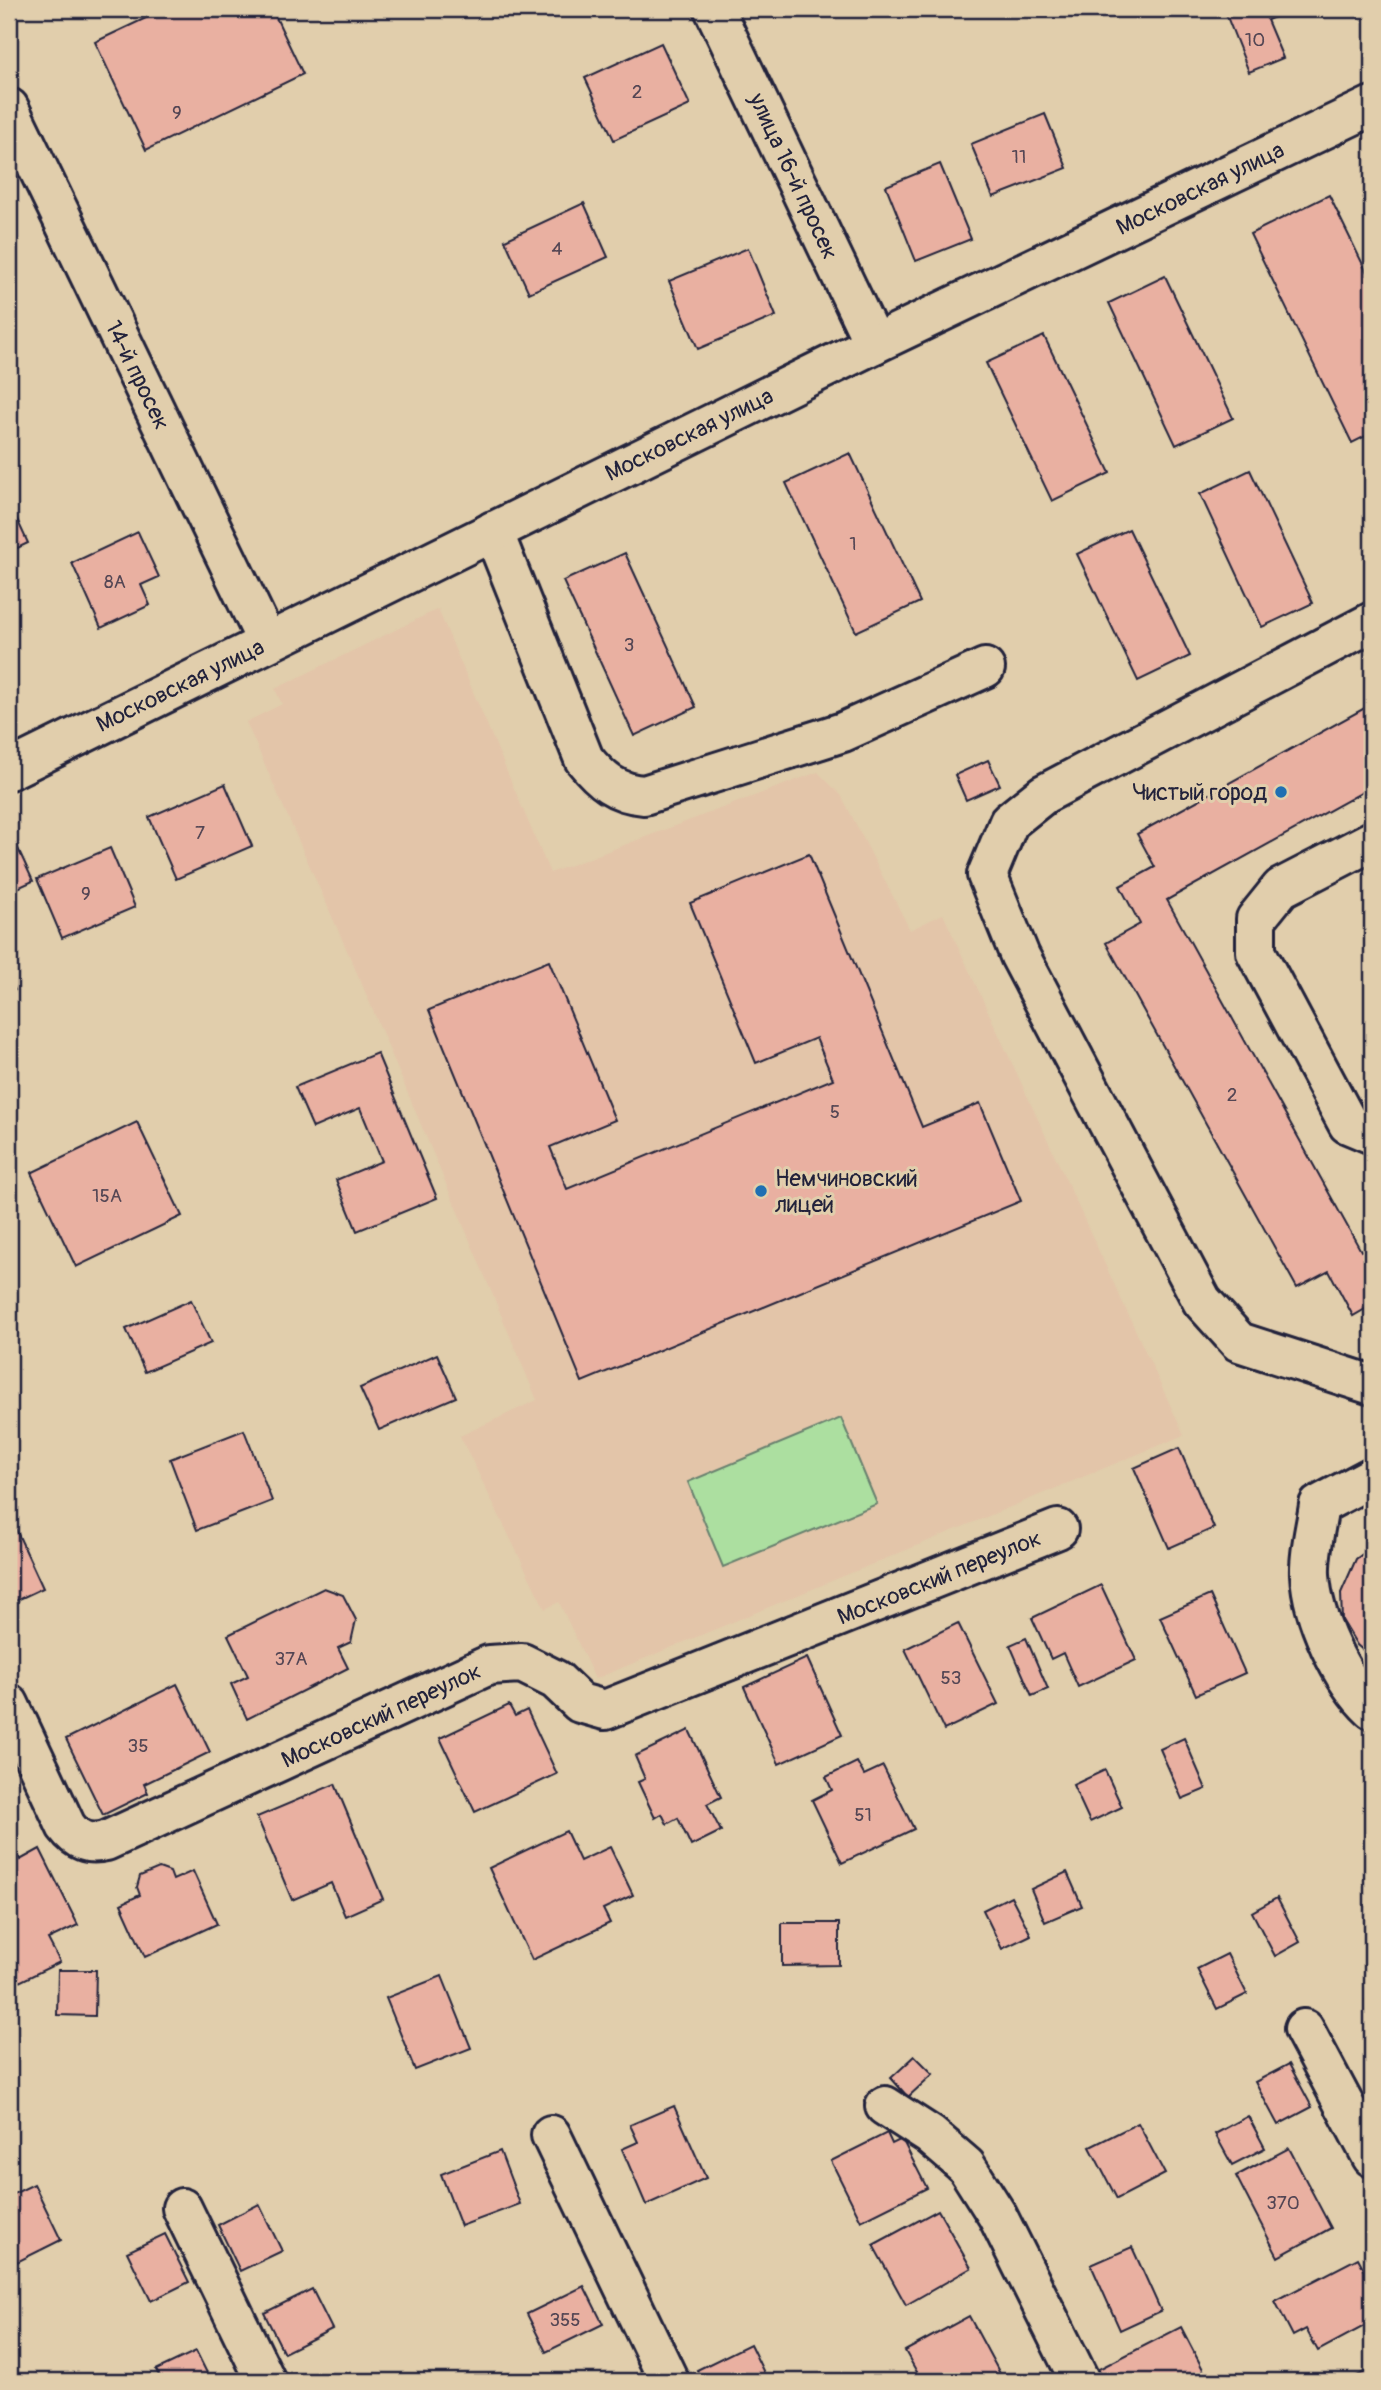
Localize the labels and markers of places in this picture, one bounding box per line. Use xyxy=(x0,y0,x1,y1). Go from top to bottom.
place label: Чистый город xyxy=(1132,778,1267,807)
marker: Чистый город xyxy=(1273,784,1289,800)
place label: Немчиновский лицей xyxy=(775,1164,918,1219)
marker: Немчиновский лицей xyxy=(753,1183,769,1199)

